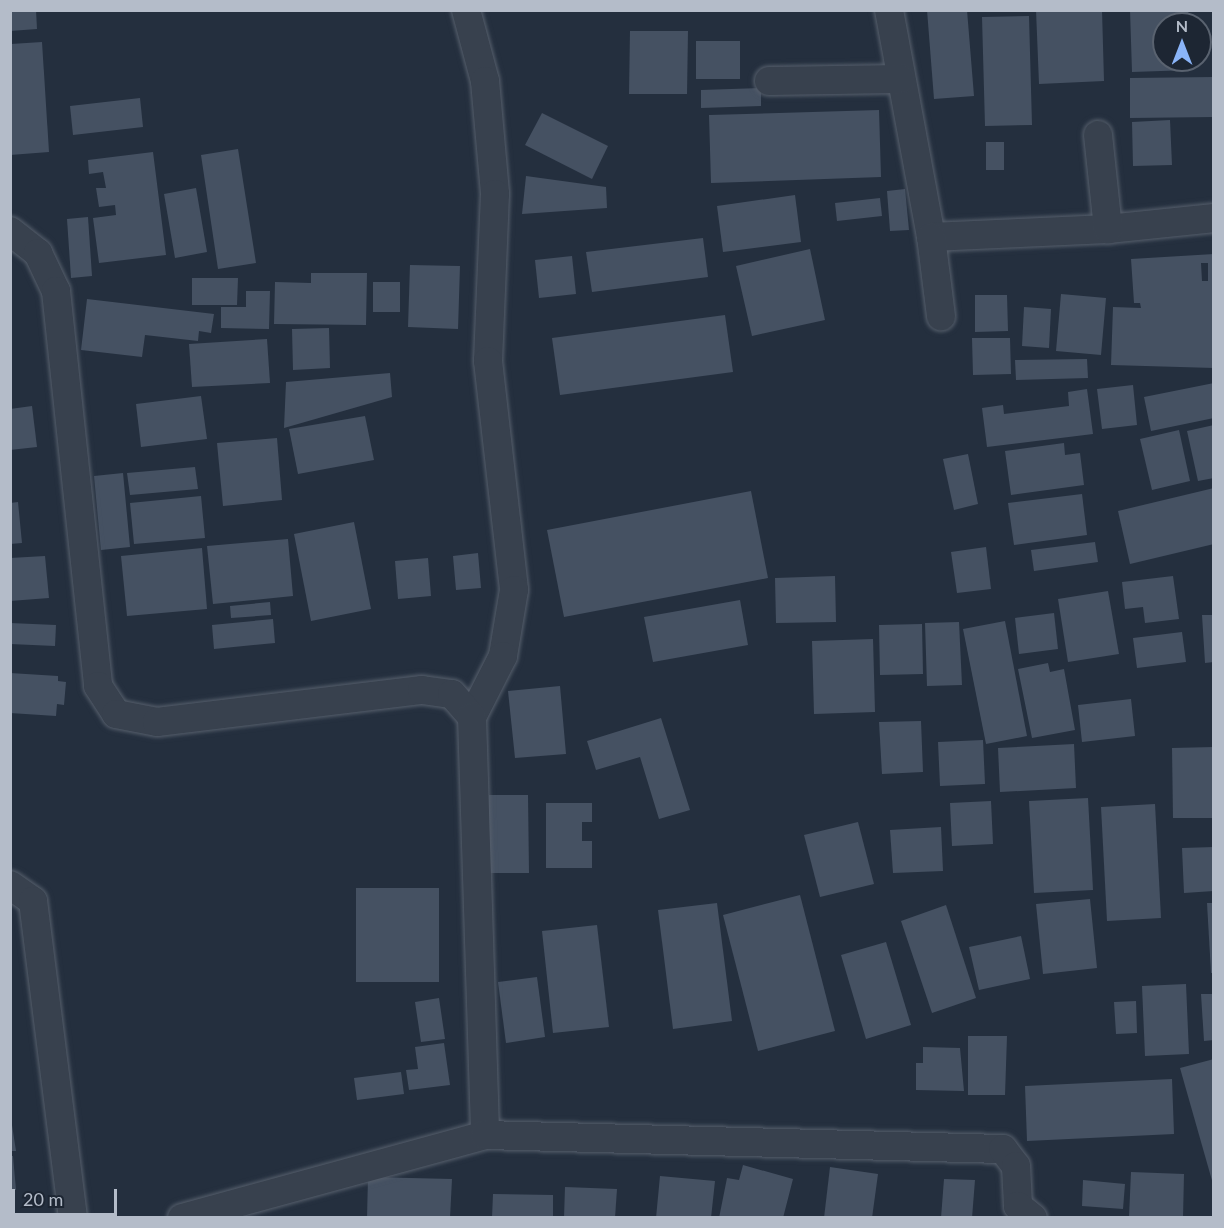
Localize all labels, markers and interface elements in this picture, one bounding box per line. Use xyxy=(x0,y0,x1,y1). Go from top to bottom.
north arrow xyxy=(1152,12,1212,72)
text: N xyxy=(1176,16,1188,35)
scale bar xyxy=(15,1177,120,1215)
text: 20 m xyxy=(23,1188,63,1210)

